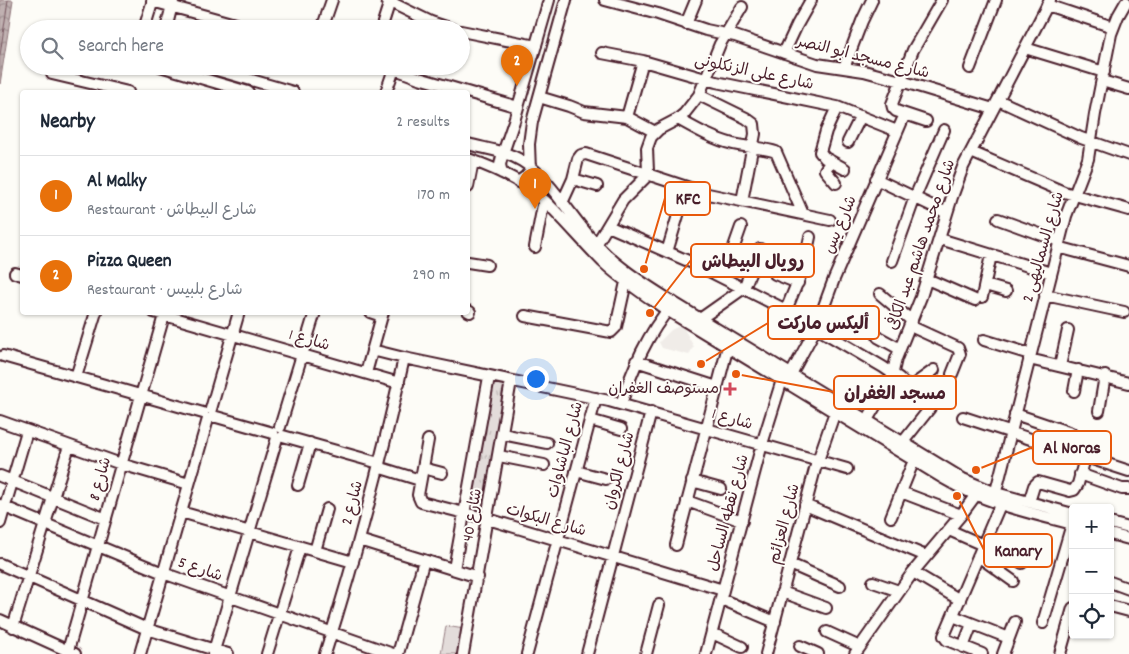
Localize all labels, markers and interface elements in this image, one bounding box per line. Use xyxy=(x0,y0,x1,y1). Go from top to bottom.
search box xyxy=(20,20,470,75)
street label: شارع مسجد ابو النصر xyxy=(792,30,932,86)
icon: search xyxy=(38,34,66,62)
text: Search here xyxy=(78,34,164,61)
pin: 2 xyxy=(501,45,533,86)
street label: شارع على الزنكلونى xyxy=(692,49,816,97)
text: Nearby xyxy=(40,108,95,138)
text: 2 results xyxy=(396,111,450,134)
street label: شارع محمد هاشم عبد الكافى xyxy=(882,156,962,334)
pin: 1 xyxy=(519,168,551,209)
text: Al Malky xyxy=(87,169,146,196)
callout: KFC xyxy=(665,182,710,215)
text: 1 xyxy=(54,184,58,207)
text: 170 m xyxy=(417,184,450,207)
text: KFC xyxy=(675,188,701,213)
street label: شارع السماليهى 2 xyxy=(1017,189,1071,305)
street label: شارع يس xyxy=(818,192,864,258)
text: Restaurant · شارع البيطاش xyxy=(87,199,257,222)
callout: رويال البيطاش xyxy=(691,244,814,277)
text: Pizza Queen xyxy=(87,249,172,276)
text: رويال البيطاش xyxy=(702,251,804,276)
text: 2 xyxy=(53,264,60,287)
text: 290 m xyxy=(412,264,450,287)
text: Restaurant · شارع بلبيس xyxy=(87,279,243,302)
callout: أليكس ماركت xyxy=(768,306,879,339)
text: أليكس ماركت xyxy=(777,312,869,338)
street label: شارع 1 xyxy=(286,324,332,358)
your location xyxy=(523,366,549,392)
callout: مسجد الغفران xyxy=(834,376,956,409)
place label: مستوصف الغفران xyxy=(608,378,719,401)
marker: مستوصف الغفران xyxy=(723,382,737,396)
text: مسجد الغفران xyxy=(844,383,946,408)
street label: شارع الباشاوات xyxy=(542,399,590,501)
street label: شارع 1 xyxy=(709,403,755,437)
street label: شارع الكروان xyxy=(599,429,641,513)
callout: Al Noras xyxy=(1033,431,1111,464)
text: Al Noras xyxy=(1043,437,1101,462)
street label: شارع نقطه الساحل xyxy=(702,452,756,574)
street label: شارع 8 xyxy=(84,454,118,504)
street label: شارع 2 xyxy=(336,478,370,528)
street label: شارع العزائم xyxy=(763,481,807,567)
street label: شارع 40 xyxy=(457,487,489,543)
street label: شارع البكوات xyxy=(503,499,589,543)
map controls xyxy=(1069,504,1114,639)
button: + xyxy=(1069,504,1114,549)
callout: Kanary xyxy=(984,534,1052,567)
text: Kanary xyxy=(994,540,1042,565)
button: − xyxy=(1069,549,1114,594)
street label: شارع 5 xyxy=(175,552,225,588)
button: locate xyxy=(1069,594,1114,639)

